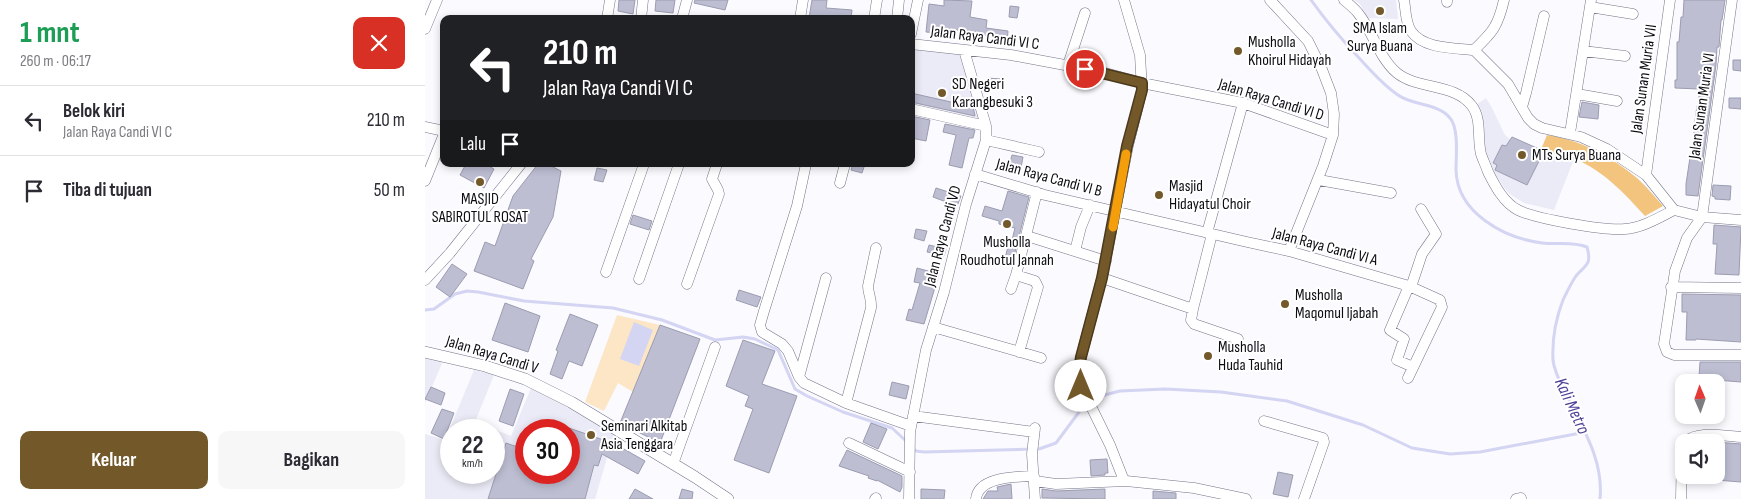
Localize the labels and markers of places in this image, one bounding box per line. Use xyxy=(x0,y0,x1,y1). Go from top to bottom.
marker: SMA Islam Surya Buana xyxy=(1374,5,1386,17)
place label: SMA Islam Surya Buana xyxy=(1347,19,1413,56)
place label: Musholla Khoirul Hidayah xyxy=(1248,33,1331,70)
marker: Musholla Khoirul Hidayah xyxy=(1232,45,1244,57)
pin xyxy=(1064,48,1106,90)
place label: SD Negeri Karangbesuki 3 xyxy=(952,75,1033,112)
marker: SD Negeri Karangbesuki 3 xyxy=(936,87,948,99)
place label: MTs Surya Buana xyxy=(1532,146,1621,165)
marker: MTs Surya Buana xyxy=(1516,149,1528,161)
marker: MASJID SABIROTUL ROSAT xyxy=(474,176,486,188)
place label: Masjid Hidayatul Choir xyxy=(1169,177,1251,214)
marker: Masjid Hidayatul Choir xyxy=(1153,189,1165,201)
place label: MASJID SABIROTUL ROSAT xyxy=(432,190,529,227)
marker: Musholla Roudhotul Jannah xyxy=(1001,218,1013,230)
place label: Musholla Roudhotul Jannah xyxy=(960,233,1054,270)
place label: Musholla Maqomul Ijabah xyxy=(1295,286,1378,323)
marker: Musholla Maqomul Ijabah xyxy=(1279,298,1291,310)
place label: Musholla Huda Tauhid xyxy=(1218,338,1283,375)
marker: Musholla Huda Tauhid xyxy=(1202,350,1214,362)
place label: Seminari Alkitab Asia Tenggara xyxy=(600,417,687,454)
marker: Seminari Alkitab Asia Tenggara xyxy=(585,429,597,441)

